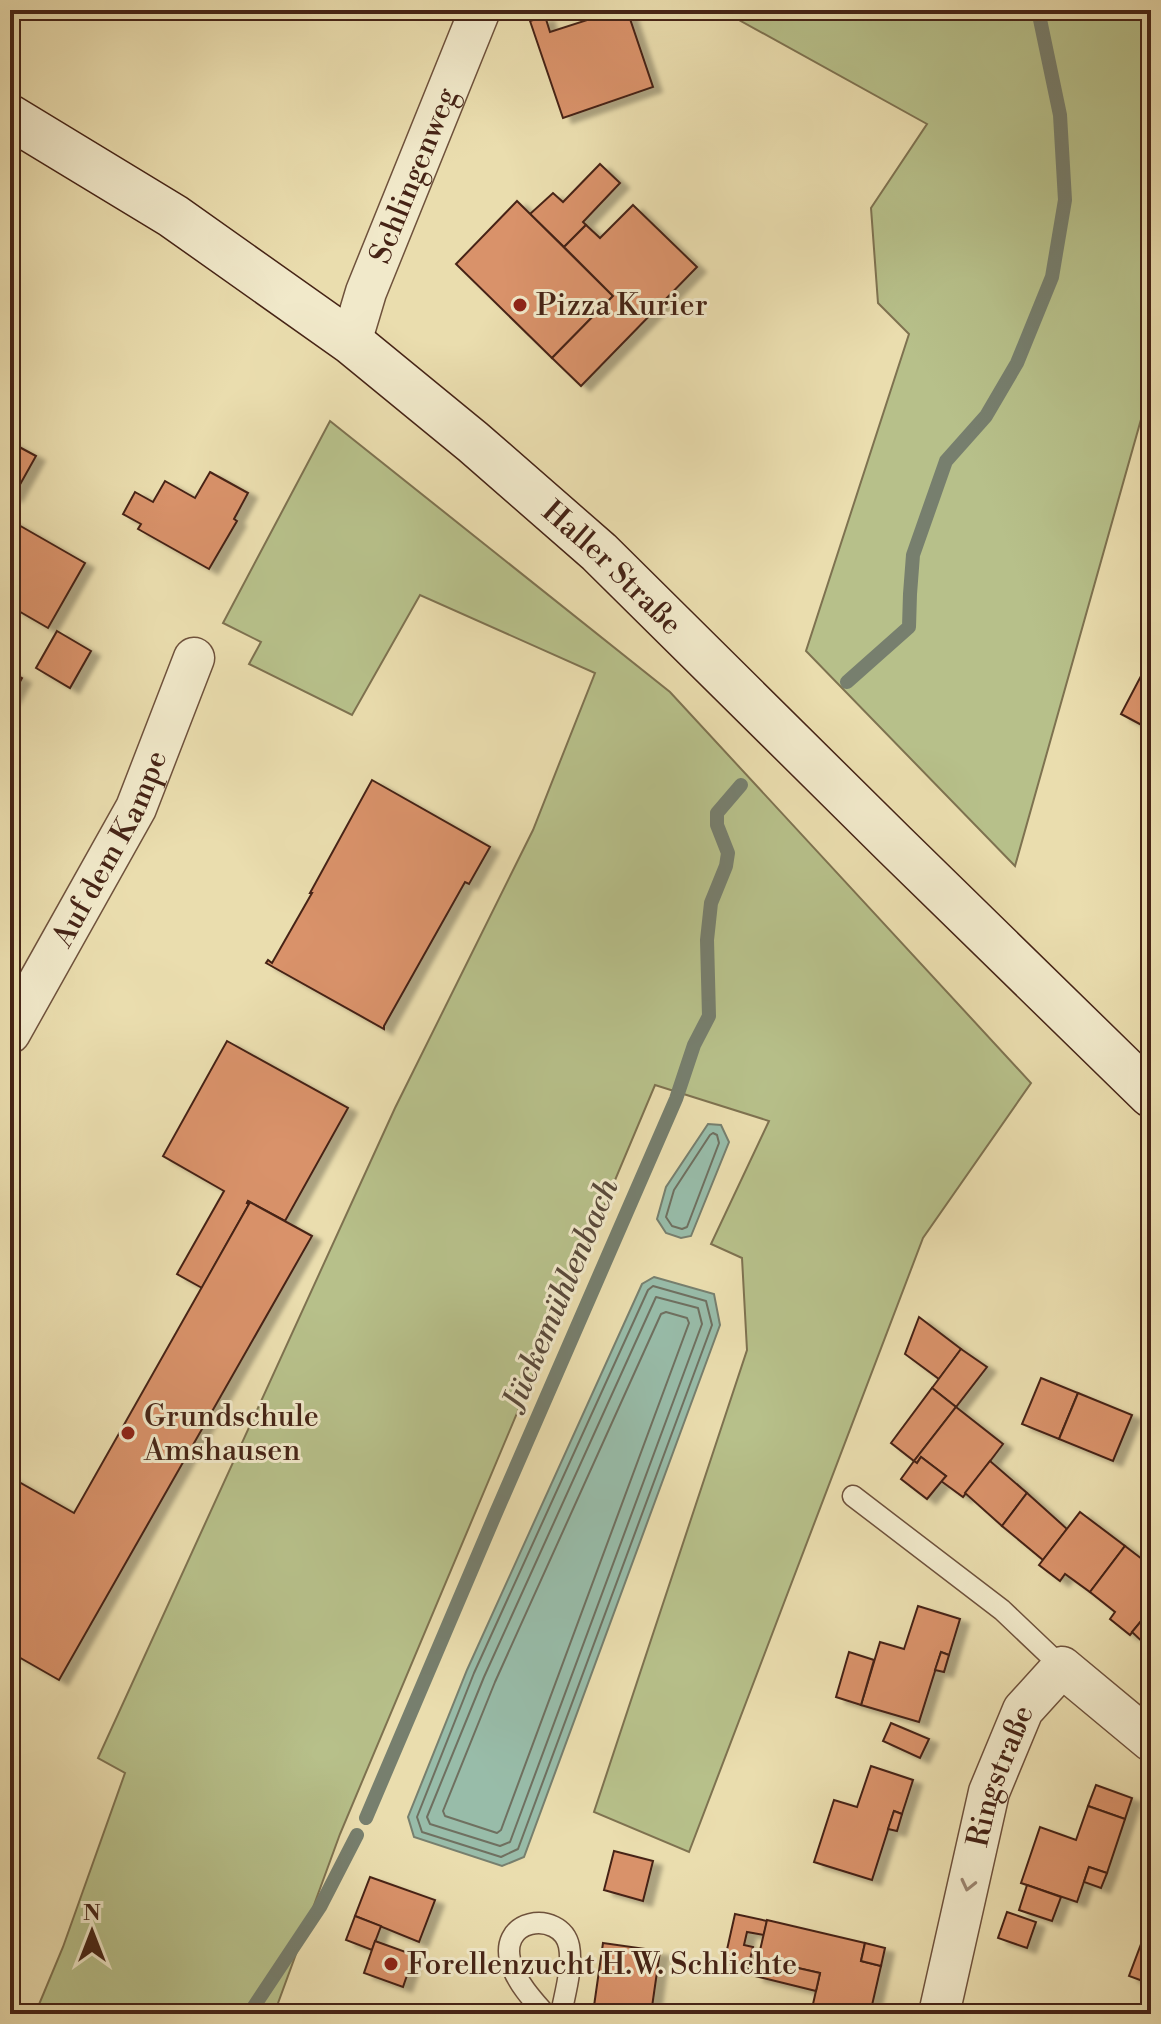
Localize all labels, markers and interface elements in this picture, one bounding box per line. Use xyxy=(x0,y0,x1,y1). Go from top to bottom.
street label: Schlingenweg xyxy=(362,82,467,269)
place label: Pizza Kurier xyxy=(536,287,708,325)
marker: Pizza Kurier xyxy=(511,296,529,314)
street label: Haller Straße xyxy=(534,493,690,643)
street label: Auf dem Kampe xyxy=(44,745,176,955)
water label: Jückemühlenbach xyxy=(493,1172,628,1419)
place label: Grundschule Amshausen xyxy=(143,1398,319,1470)
marker: Grundschule Amshausen xyxy=(119,1424,137,1442)
street label: Ringstraße xyxy=(959,1700,1043,1851)
one-way arrow xyxy=(960,1878,977,1891)
north arrow xyxy=(52,1892,132,1972)
text: N xyxy=(83,1900,101,1927)
place label: Forellenzucht H.W. Schlichte xyxy=(407,1946,797,1984)
marker: Forellenzucht H.W. Schlichte xyxy=(382,1955,400,1973)

